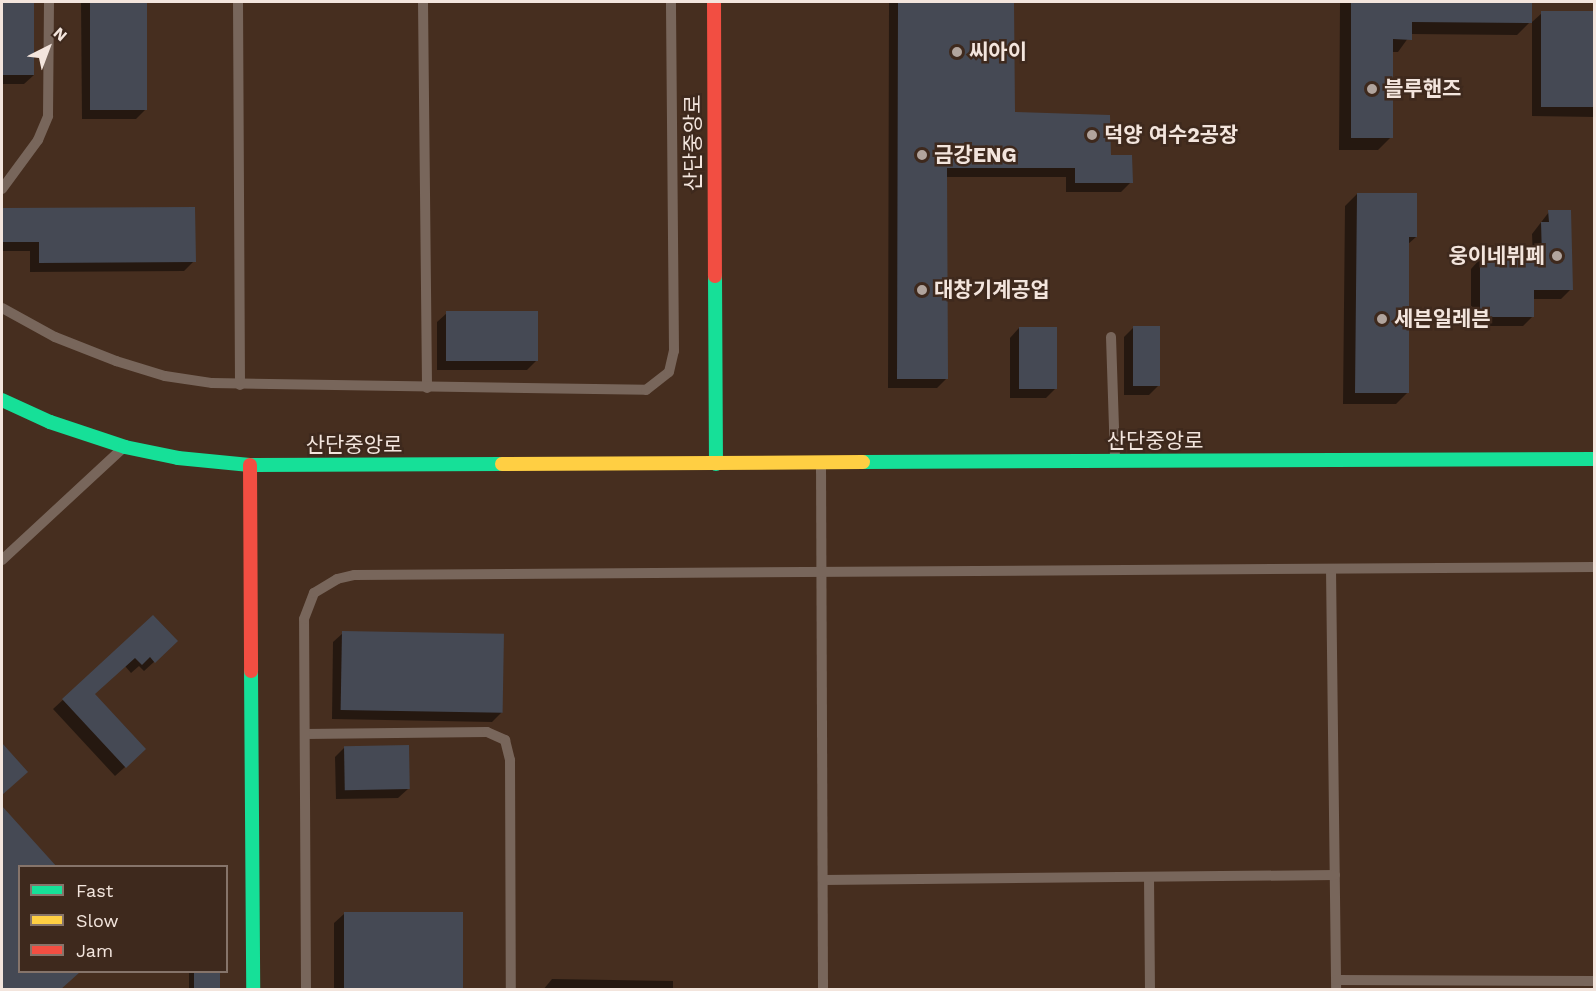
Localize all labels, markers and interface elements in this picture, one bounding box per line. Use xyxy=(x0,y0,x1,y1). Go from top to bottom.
north arrow xyxy=(18,18,78,78)
text: N xyxy=(50,23,71,45)
place label: 씨아이 xyxy=(969,39,1027,65)
marker: 씨아이 xyxy=(950,45,964,59)
place label: 블루핸즈 xyxy=(1384,76,1461,102)
marker: 블루핸즈 xyxy=(1365,82,1379,96)
street label: 산단중앙로 xyxy=(680,95,706,191)
place label: 덕양 여수2공장 xyxy=(1104,122,1238,148)
marker: 덕양 여수2공장 xyxy=(1085,128,1099,142)
place label: 금강ENG xyxy=(934,142,1017,168)
marker: 금강ENG xyxy=(915,148,929,162)
place label: 웅이네뷔페 xyxy=(1448,243,1545,269)
marker: 웅이네뷔페 xyxy=(1550,249,1564,263)
place label: 대창기계공업 xyxy=(934,277,1050,303)
marker: 대창기계공업 xyxy=(915,283,929,297)
place label: 세븐일레븐 xyxy=(1394,306,1491,332)
marker: 세븐일레븐 xyxy=(1375,312,1389,326)
street label: 산단중앙로 xyxy=(1107,428,1203,454)
street label: 산단중앙로 xyxy=(306,432,402,458)
legend xyxy=(18,865,228,973)
text: Fast xyxy=(76,880,113,901)
text: Slow xyxy=(76,910,119,931)
text: Jam xyxy=(76,940,113,961)

